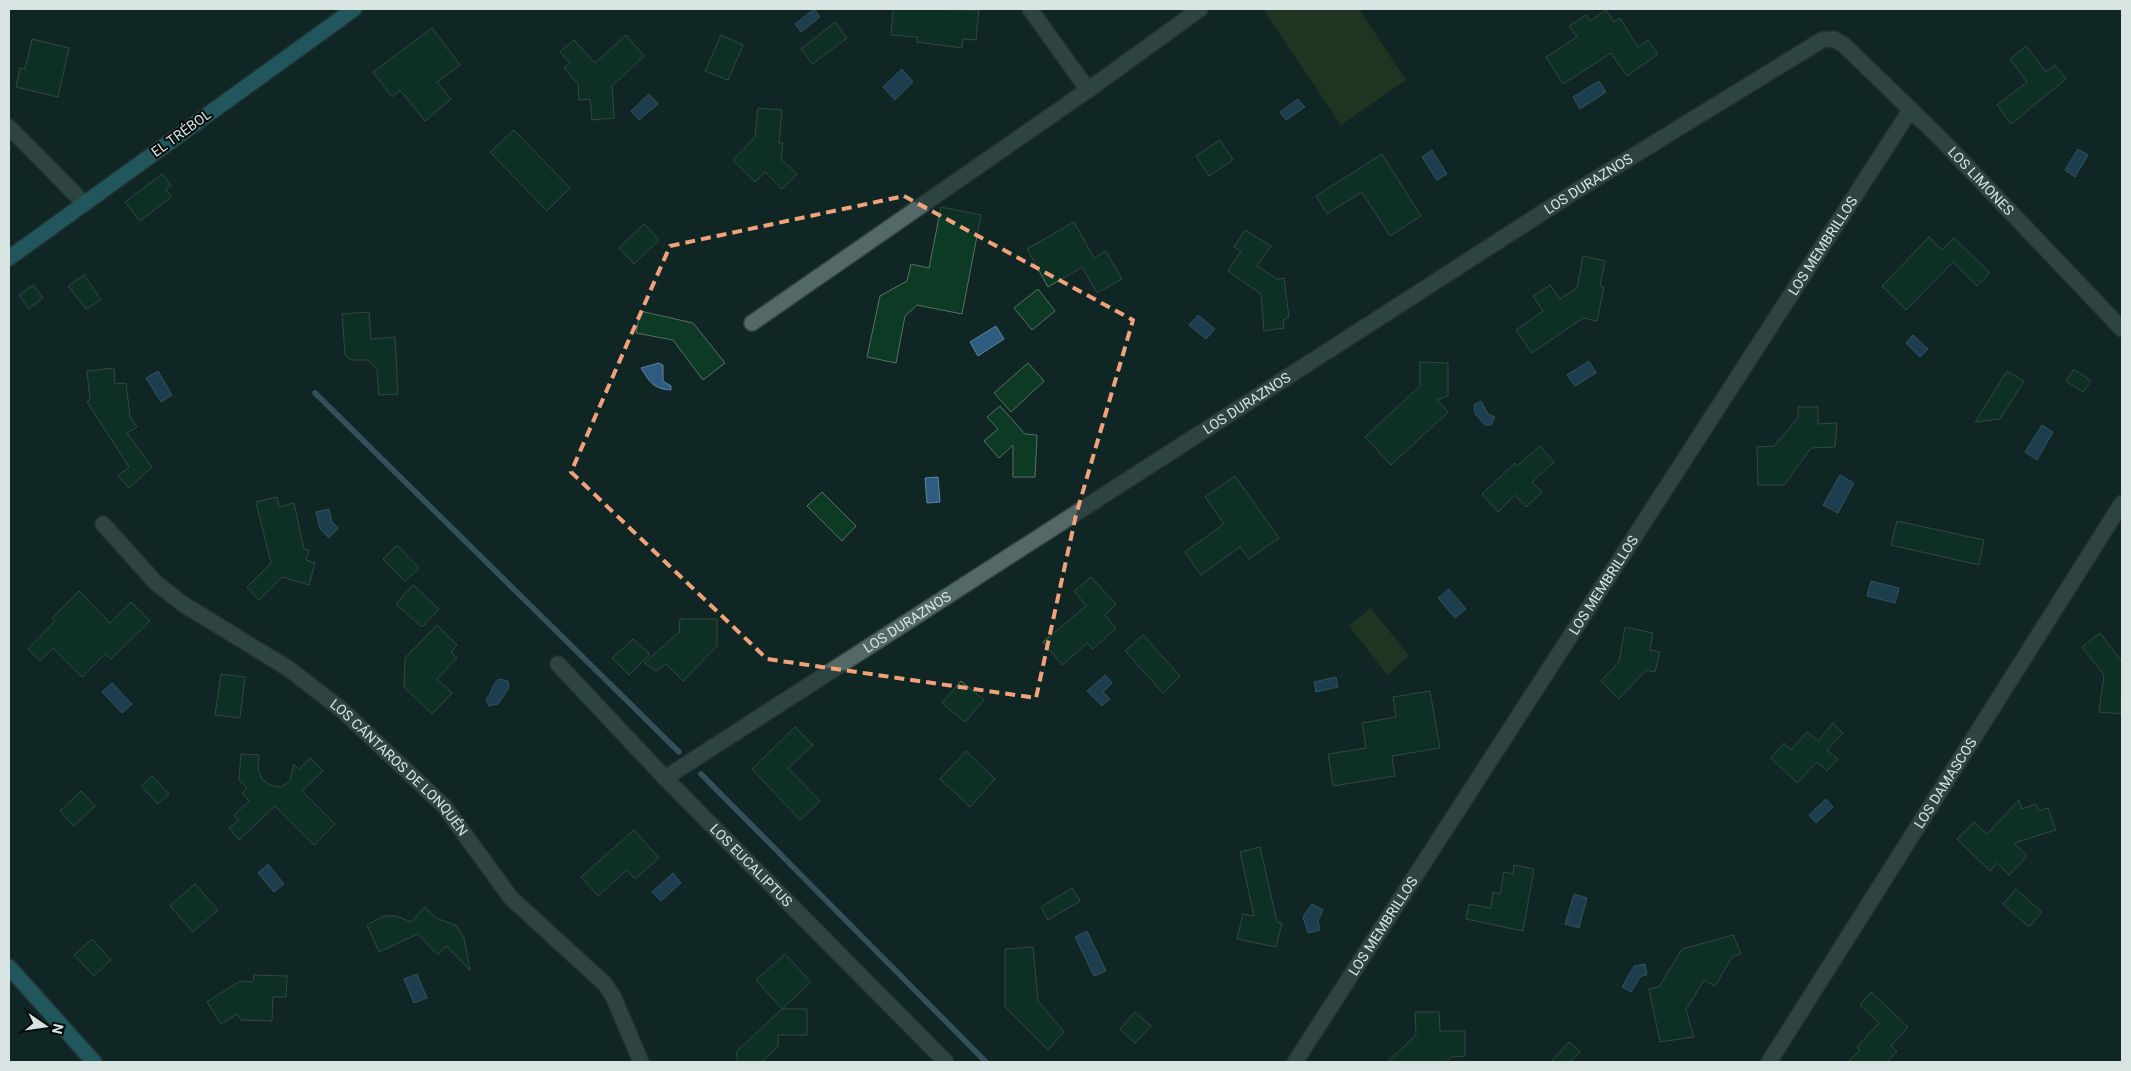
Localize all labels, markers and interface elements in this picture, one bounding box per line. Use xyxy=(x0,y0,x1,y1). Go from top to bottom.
street label: EL TRÉBOL xyxy=(148,105,214,160)
street label: LOS LIMONES xyxy=(1945,143,2017,218)
street label: LOS DURAZNOS xyxy=(1541,150,1635,217)
street label: LOS MEMBRILLOS xyxy=(1785,193,1861,298)
street label: LOS DURAZNOS xyxy=(1200,369,1293,437)
street label: LOS MEMBRILLOS xyxy=(1565,532,1641,638)
street label: LOS DURAZNOS xyxy=(860,588,954,656)
street label: LOS CÁNTAROS DE LONQUÉN xyxy=(327,696,471,839)
street label: LOS DAMASCOS xyxy=(1911,735,1980,831)
street label: LOS EUCALIPTUS xyxy=(707,821,796,910)
street label: LOS MEMBRILLOS xyxy=(1345,873,1421,978)
north arrow xyxy=(20,1001,70,1051)
text: N xyxy=(49,1022,67,1036)

